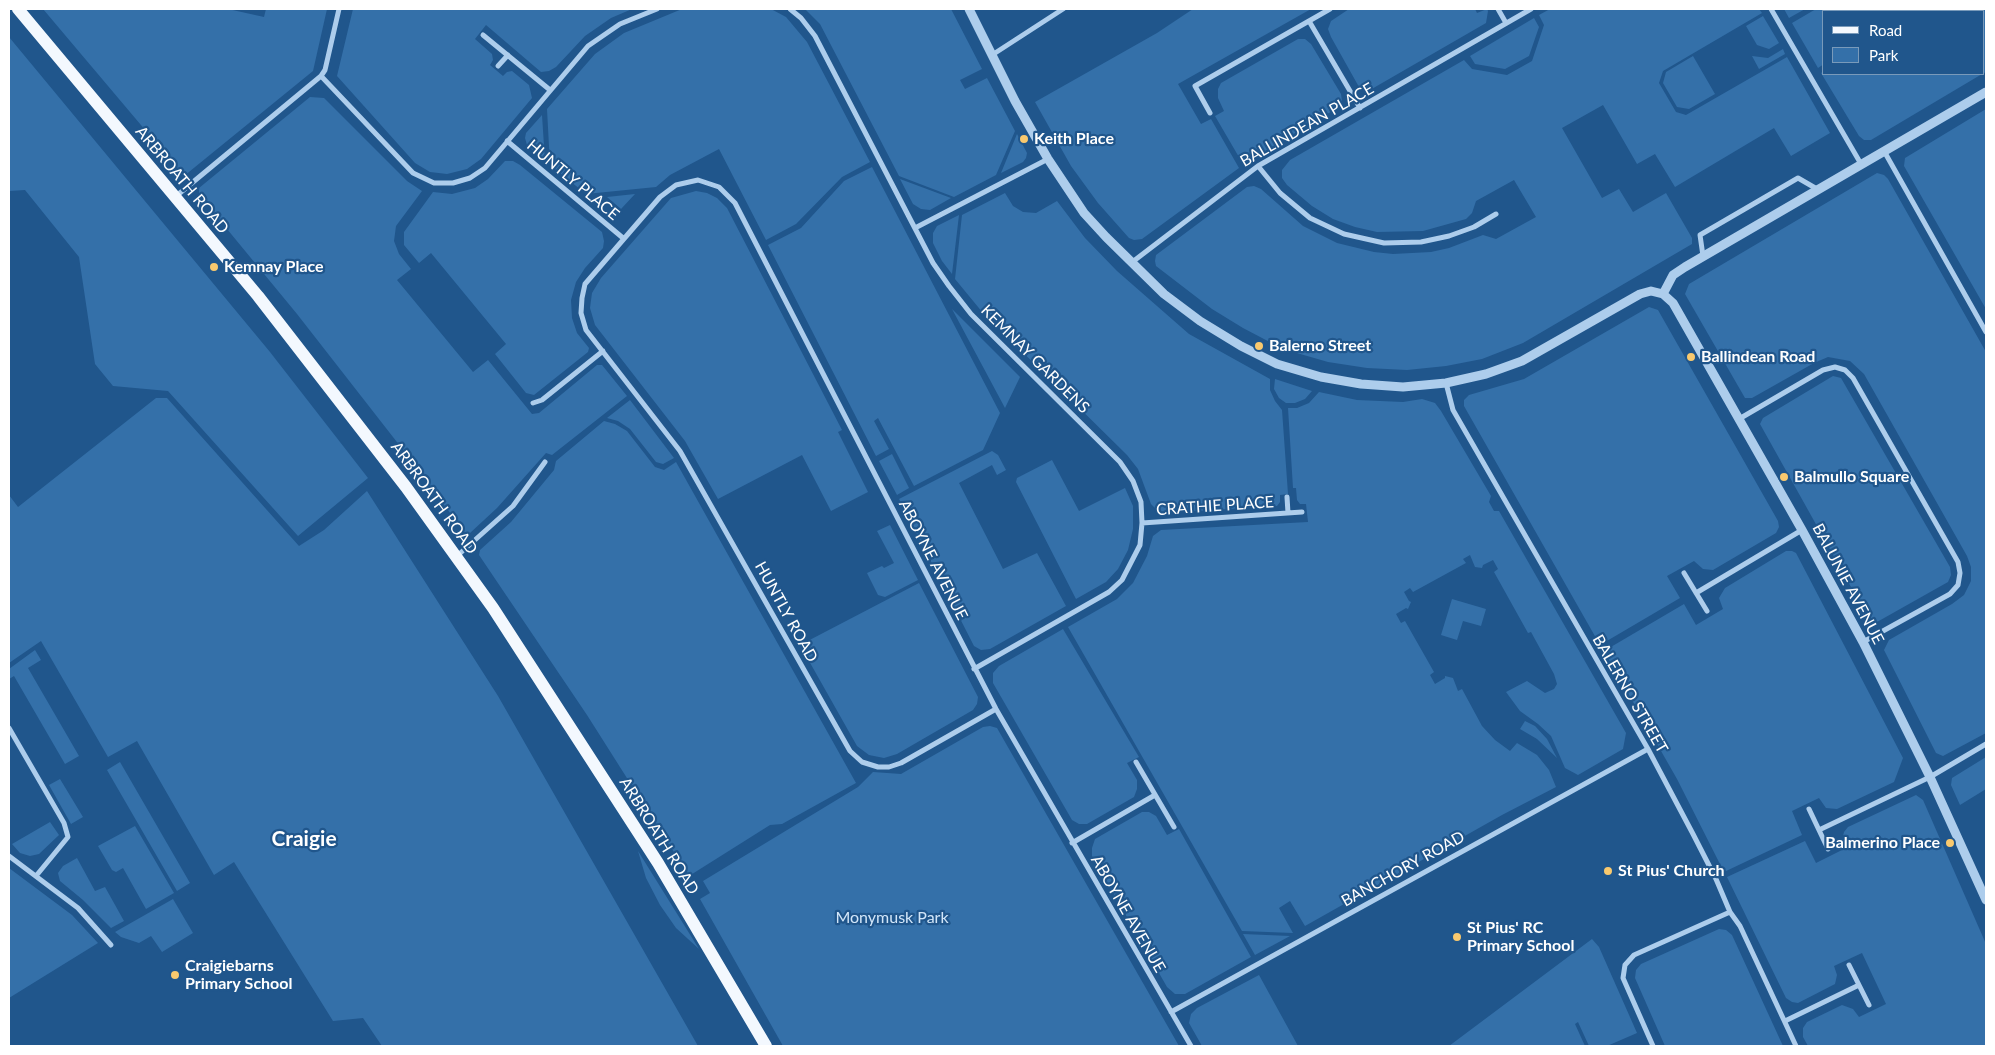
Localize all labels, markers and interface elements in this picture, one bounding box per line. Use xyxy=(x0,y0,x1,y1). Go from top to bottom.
legend xyxy=(1822,10,1985,75)
text: Road xyxy=(1869,21,1902,39)
text: Park xyxy=(1869,46,1898,64)
street label: BALLINDEAN PLACE xyxy=(1237,79,1377,171)
street label: ARBROATH ROAD xyxy=(131,122,233,238)
place label: Keith Place xyxy=(1034,129,1114,149)
marker: Keith Place xyxy=(1018,133,1030,145)
street label: HUNTLY PLACE xyxy=(523,136,623,224)
place label: Kemnay Place xyxy=(224,257,324,277)
marker: Kemnay Place xyxy=(208,261,220,273)
street label: KEMNAY GARDENS xyxy=(977,301,1093,417)
place label: Balerno Street xyxy=(1269,336,1371,356)
marker: Balerno Street xyxy=(1253,340,1265,352)
place label: Ballindean Road xyxy=(1701,347,1815,367)
marker: Ballindean Road xyxy=(1685,351,1697,363)
street label: ARBROATH ROAD xyxy=(387,438,481,558)
place label: Balmullo Square xyxy=(1794,467,1909,487)
marker: Balmullo Square xyxy=(1778,471,1790,483)
street label: CRATHIE PLACE xyxy=(1155,492,1275,520)
street label: ABOYNE AVENUE xyxy=(894,497,972,623)
street label: BALUNIE AVENUE xyxy=(1808,520,1888,648)
street label: HUNTLY ROAD xyxy=(750,558,822,666)
street label: BALERNO STREET xyxy=(1588,631,1672,757)
street label: ARBROATH ROAD xyxy=(615,774,703,898)
district label: Craigie xyxy=(271,826,337,852)
street label: BANCHORY ROAD xyxy=(1338,827,1468,911)
place label: Balmerino Place xyxy=(1825,833,1940,853)
marker: Balmerino Place xyxy=(1944,837,1956,849)
street label: ABOYNE AVENUE xyxy=(1087,852,1169,976)
place label: St Pius' Church xyxy=(1618,861,1725,881)
marker: St Pius' Church xyxy=(1602,865,1614,877)
park label: Monymusk Park xyxy=(835,908,949,928)
place label: St Pius' RC Primary School xyxy=(1467,918,1574,956)
marker: St Pius' RC Primary School xyxy=(1451,931,1463,943)
place label: Craigiebarns Primary School xyxy=(185,956,292,994)
marker: Craigiebarns Primary School xyxy=(169,969,181,981)

